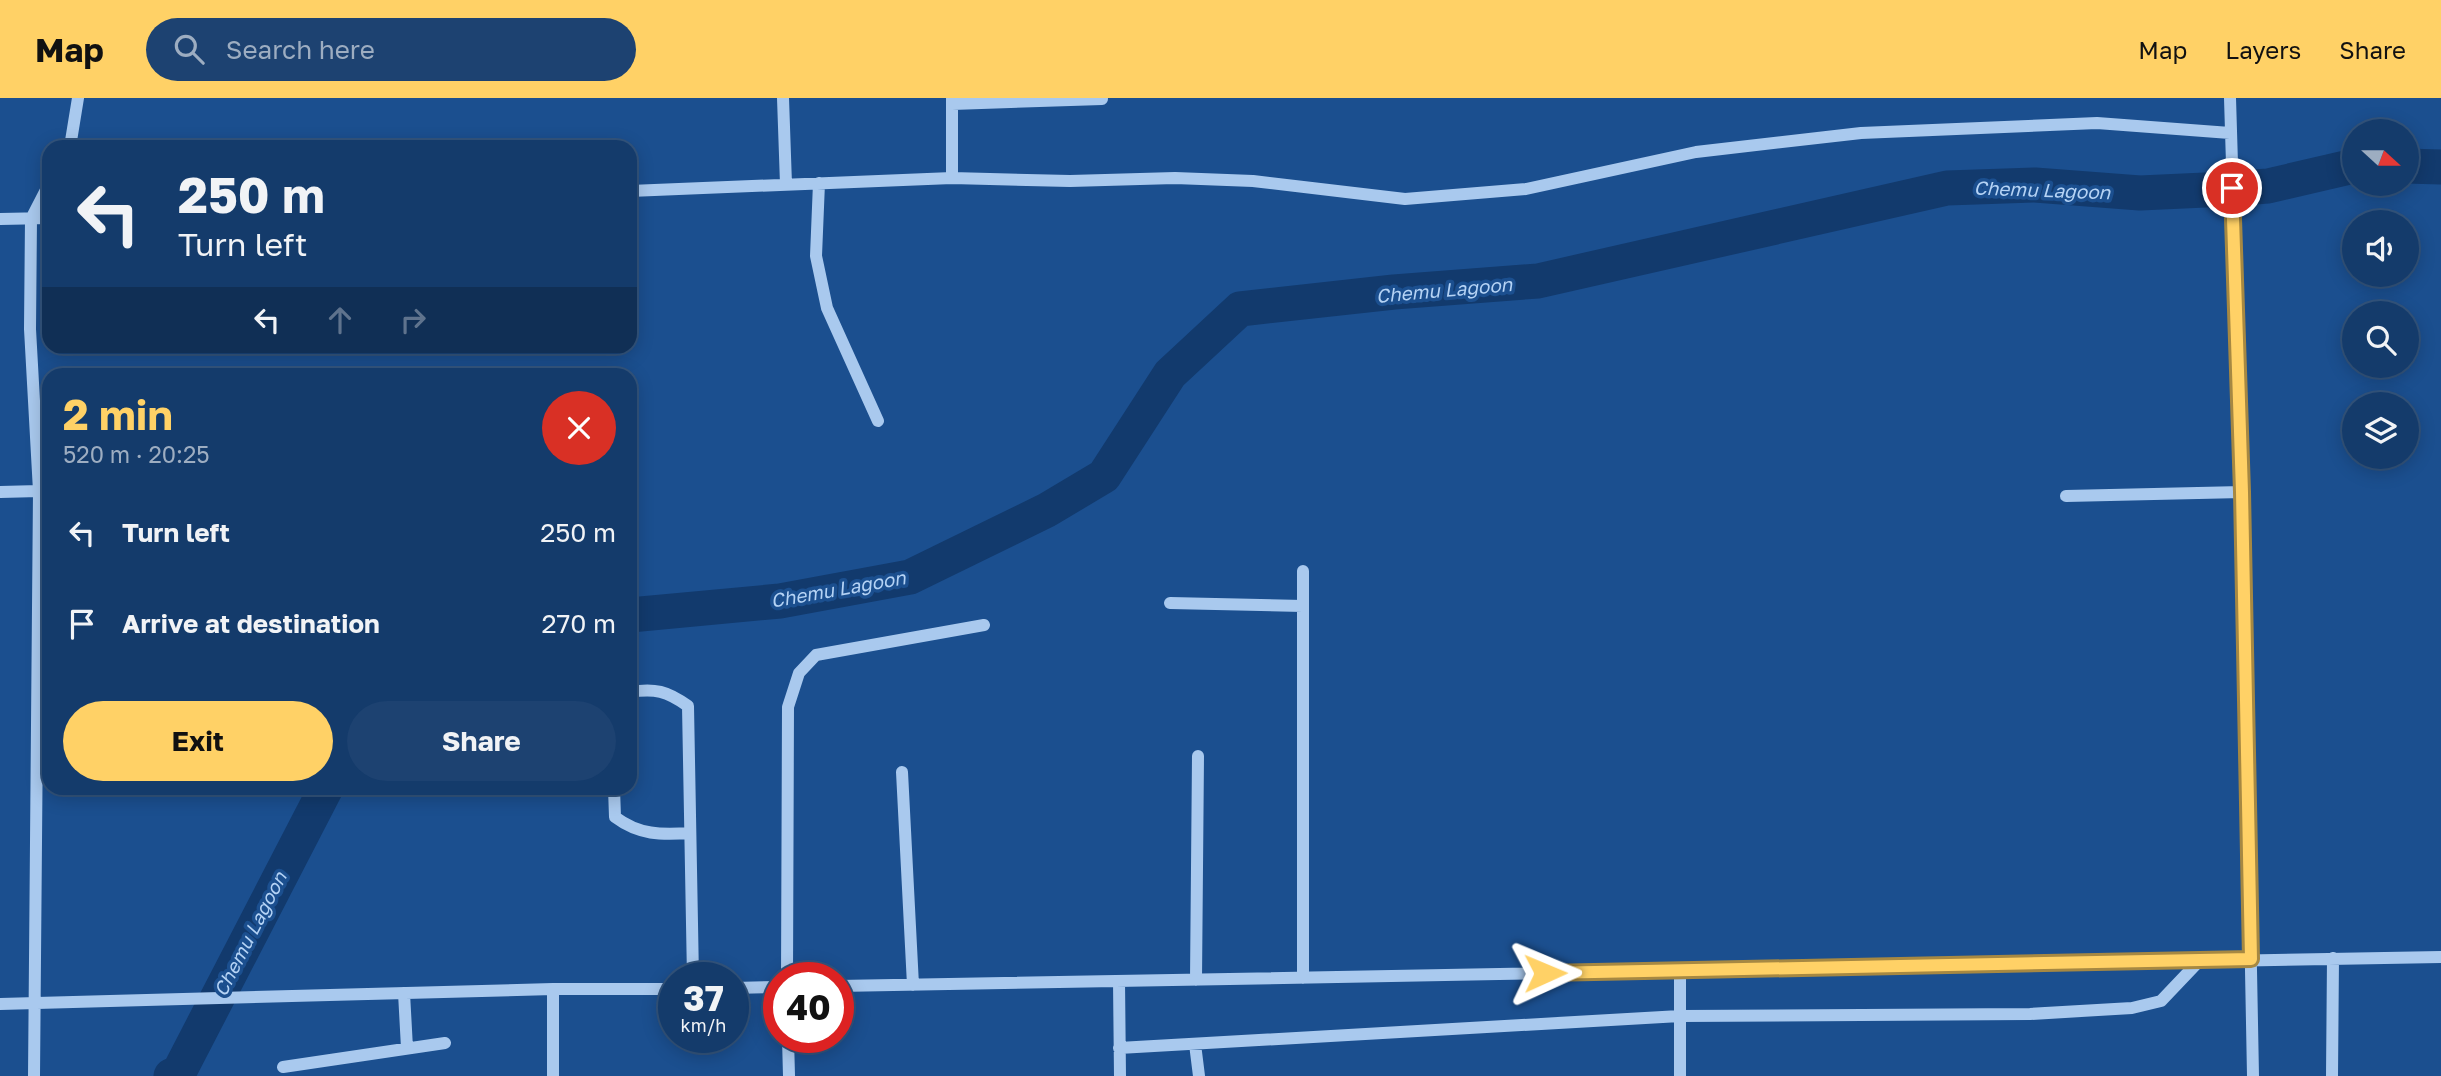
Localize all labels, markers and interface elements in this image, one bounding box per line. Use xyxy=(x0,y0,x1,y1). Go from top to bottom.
search box xyxy=(146,18,636,81)
text: Map xyxy=(35,30,104,69)
icon: search xyxy=(170,30,208,68)
text: Search here xyxy=(226,34,375,65)
text: Map xyxy=(2138,35,2187,64)
text: Layers xyxy=(2225,35,2301,64)
text: Share xyxy=(2339,35,2406,64)
north arrow xyxy=(2342,119,2418,196)
map controls xyxy=(2342,119,2419,469)
pin xyxy=(2202,158,2262,218)
text: 250 m xyxy=(178,165,325,224)
icon: left xyxy=(63,168,154,259)
icon: arrive xyxy=(2213,169,2251,207)
water label: Chemu Lagoon xyxy=(1973,176,2112,203)
button: sound xyxy=(2342,210,2419,287)
text: Turn left xyxy=(178,225,307,263)
water label: Chemu Lagoon xyxy=(1375,272,1514,307)
icon: left xyxy=(248,301,286,339)
icon: ahead xyxy=(321,301,359,339)
icon: right xyxy=(394,301,432,339)
button: search xyxy=(2342,301,2419,378)
text: 2 min xyxy=(63,389,173,439)
button: close xyxy=(542,391,616,465)
button: layers xyxy=(2342,392,2419,469)
text: 520 m · 20:25 xyxy=(63,440,210,468)
icon: left xyxy=(63,514,101,552)
text: Turn left xyxy=(122,517,230,548)
text: 250 m xyxy=(540,517,616,548)
water label: Chemu Lagoon xyxy=(769,565,908,612)
icon: arrive xyxy=(63,605,101,643)
text: Arrive at destination xyxy=(122,608,380,639)
text: 270 m xyxy=(542,608,616,639)
button: Exit xyxy=(63,701,333,781)
button: Share xyxy=(347,701,616,781)
water label: Chemu Lagoon xyxy=(208,867,291,1000)
position arrow xyxy=(1508,936,1582,1010)
speed limit sign: 40 xyxy=(763,962,854,1053)
text: 37 xyxy=(683,977,724,1019)
text: km/h xyxy=(681,1014,726,1036)

